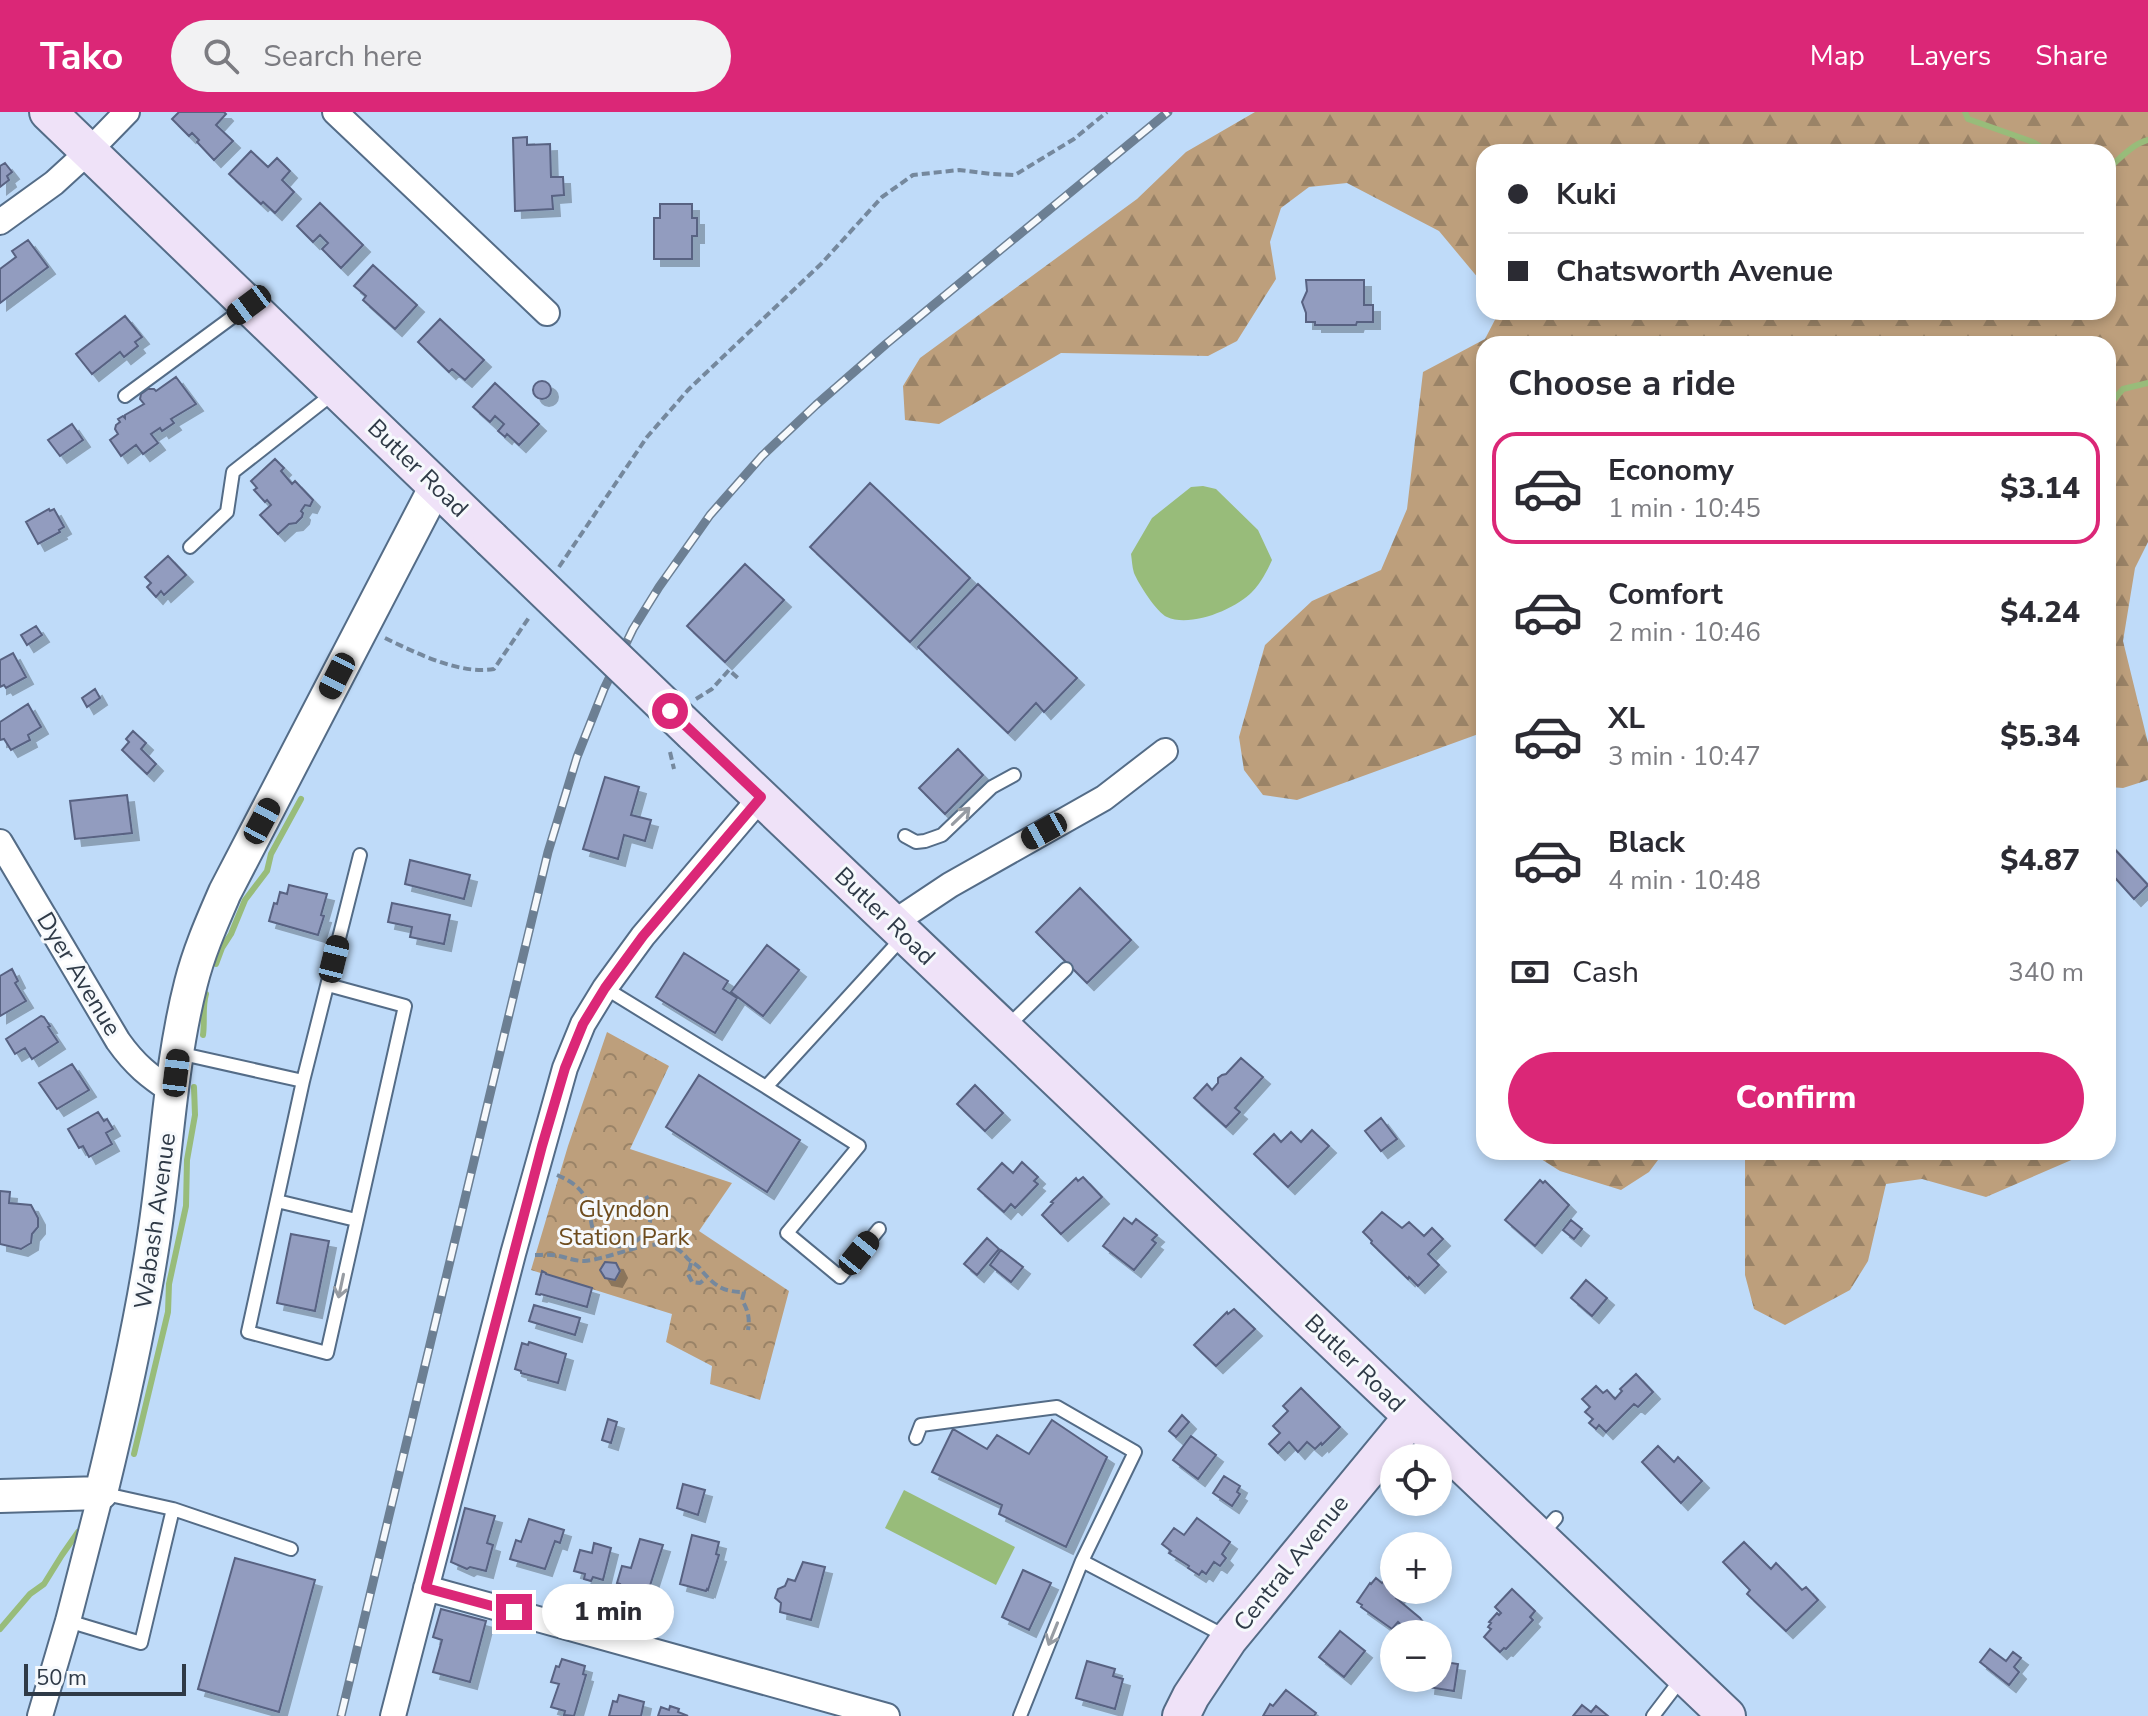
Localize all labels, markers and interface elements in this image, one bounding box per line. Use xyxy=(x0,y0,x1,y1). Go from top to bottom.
search box xyxy=(171,20,731,92)
text: Tako xyxy=(40,31,123,82)
icon: search xyxy=(199,34,243,78)
text: Search here xyxy=(263,36,422,77)
text: Map xyxy=(1810,37,1865,75)
text: Layers xyxy=(1909,37,1991,75)
text: Share xyxy=(2035,37,2108,75)
text: Kuki xyxy=(1556,174,1617,215)
text: Chatsworth Avenue xyxy=(1556,251,1833,292)
car xyxy=(223,281,275,329)
text: Choose a ride xyxy=(1508,359,1736,408)
street label: Butler Road xyxy=(361,412,475,524)
text: Economy xyxy=(1608,450,1734,491)
icon: car xyxy=(1512,452,1584,524)
text: $3.14 xyxy=(2000,468,2080,509)
text: 1 min · 10:45 xyxy=(1608,491,1761,526)
text: Comfort xyxy=(1608,574,1723,615)
icon: car xyxy=(1512,576,1584,648)
text: $4.24 xyxy=(2000,592,2080,633)
text: 2 min · 10:46 xyxy=(1608,615,1761,650)
car xyxy=(315,649,359,703)
route start xyxy=(652,693,688,729)
text: XL xyxy=(1608,698,1645,739)
icon: car xyxy=(1512,700,1584,772)
text: $5.34 xyxy=(2000,716,2080,757)
text: 3 min · 10:47 xyxy=(1608,739,1761,774)
car xyxy=(240,794,284,848)
one-way arrow xyxy=(951,807,971,826)
car xyxy=(1017,809,1071,853)
text: Black xyxy=(1608,822,1685,863)
icon: car xyxy=(1512,824,1584,896)
text: $4.87 xyxy=(2000,840,2080,881)
street label: Butler Road xyxy=(828,860,942,972)
text: 4 min · 10:48 xyxy=(1608,863,1761,898)
street label: Dyer Avenue xyxy=(29,906,129,1042)
car xyxy=(317,933,351,985)
icon: cash xyxy=(1508,950,1552,994)
text: Cash xyxy=(1572,952,1639,993)
text: 340 m xyxy=(2008,955,2084,990)
car xyxy=(161,1048,191,1098)
button: Confirm xyxy=(1508,1052,2084,1144)
street label: Wabash Avenue xyxy=(127,1131,183,1311)
park label: Glyndon Station Park xyxy=(559,1193,690,1253)
car xyxy=(835,1227,883,1279)
one-way arrow xyxy=(333,1273,348,1299)
street label: Butler Road xyxy=(1298,1307,1412,1419)
map controls xyxy=(1380,1444,1452,1692)
button: locate xyxy=(1380,1444,1452,1516)
street label: Central Avenue xyxy=(1226,1488,1356,1638)
button: + xyxy=(1380,1532,1452,1604)
callout: 1 min xyxy=(542,1584,674,1640)
route end xyxy=(496,1594,532,1630)
text: 1 min xyxy=(574,1594,642,1629)
button: − xyxy=(1380,1620,1452,1692)
one-way arrow xyxy=(1045,1621,1060,1646)
scale bar xyxy=(24,1660,186,1696)
text: 50 m xyxy=(36,1663,87,1693)

